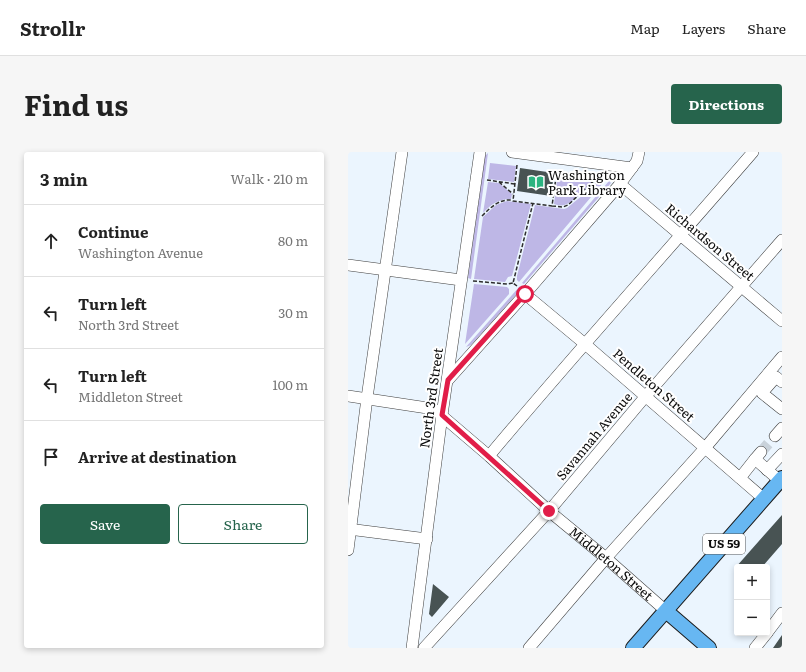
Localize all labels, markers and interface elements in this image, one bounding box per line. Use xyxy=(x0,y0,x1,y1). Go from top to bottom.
text: Strollr xyxy=(20,14,85,42)
text: Map xyxy=(630,18,660,38)
text: Layers xyxy=(682,18,725,38)
text: Share xyxy=(747,18,786,38)
text: Find us xyxy=(24,83,128,125)
button: Directions xyxy=(671,84,782,124)
place label: Washington Park Library xyxy=(548,165,626,199)
text: 3 min xyxy=(40,166,88,191)
text: Walk · 210 m xyxy=(231,169,308,188)
library icon: Washington Park Library xyxy=(527,173,545,191)
street label: Richardson Street xyxy=(662,199,760,285)
text: Continue xyxy=(78,220,148,243)
icon: ahead xyxy=(40,230,62,252)
text: 80 m xyxy=(278,231,308,250)
text: Washington Avenue xyxy=(78,243,203,262)
route start xyxy=(516,285,534,303)
text: Turn left xyxy=(78,292,147,315)
icon: left xyxy=(40,302,62,324)
text: 30 m xyxy=(278,303,308,322)
text: North 3rd Street xyxy=(78,315,179,334)
street label: Pendleton Street xyxy=(609,344,700,426)
street label: North 3rd Street xyxy=(414,346,447,449)
text: Turn left xyxy=(78,364,147,387)
icon: left xyxy=(40,374,62,396)
text: 100 m xyxy=(272,375,308,394)
text: Middleton Street xyxy=(78,387,183,406)
street label: Savannah Avenue xyxy=(551,387,636,484)
text: Arrive at destination xyxy=(78,445,237,468)
icon: arrive xyxy=(40,446,62,468)
route end xyxy=(540,502,558,520)
button: Save xyxy=(40,504,170,544)
button: Share xyxy=(178,504,308,544)
street label: Middleton Street xyxy=(565,522,658,605)
road number: US 59 xyxy=(703,534,745,554)
map controls xyxy=(734,564,770,636)
button: + xyxy=(734,564,770,600)
button: − xyxy=(734,600,770,636)

